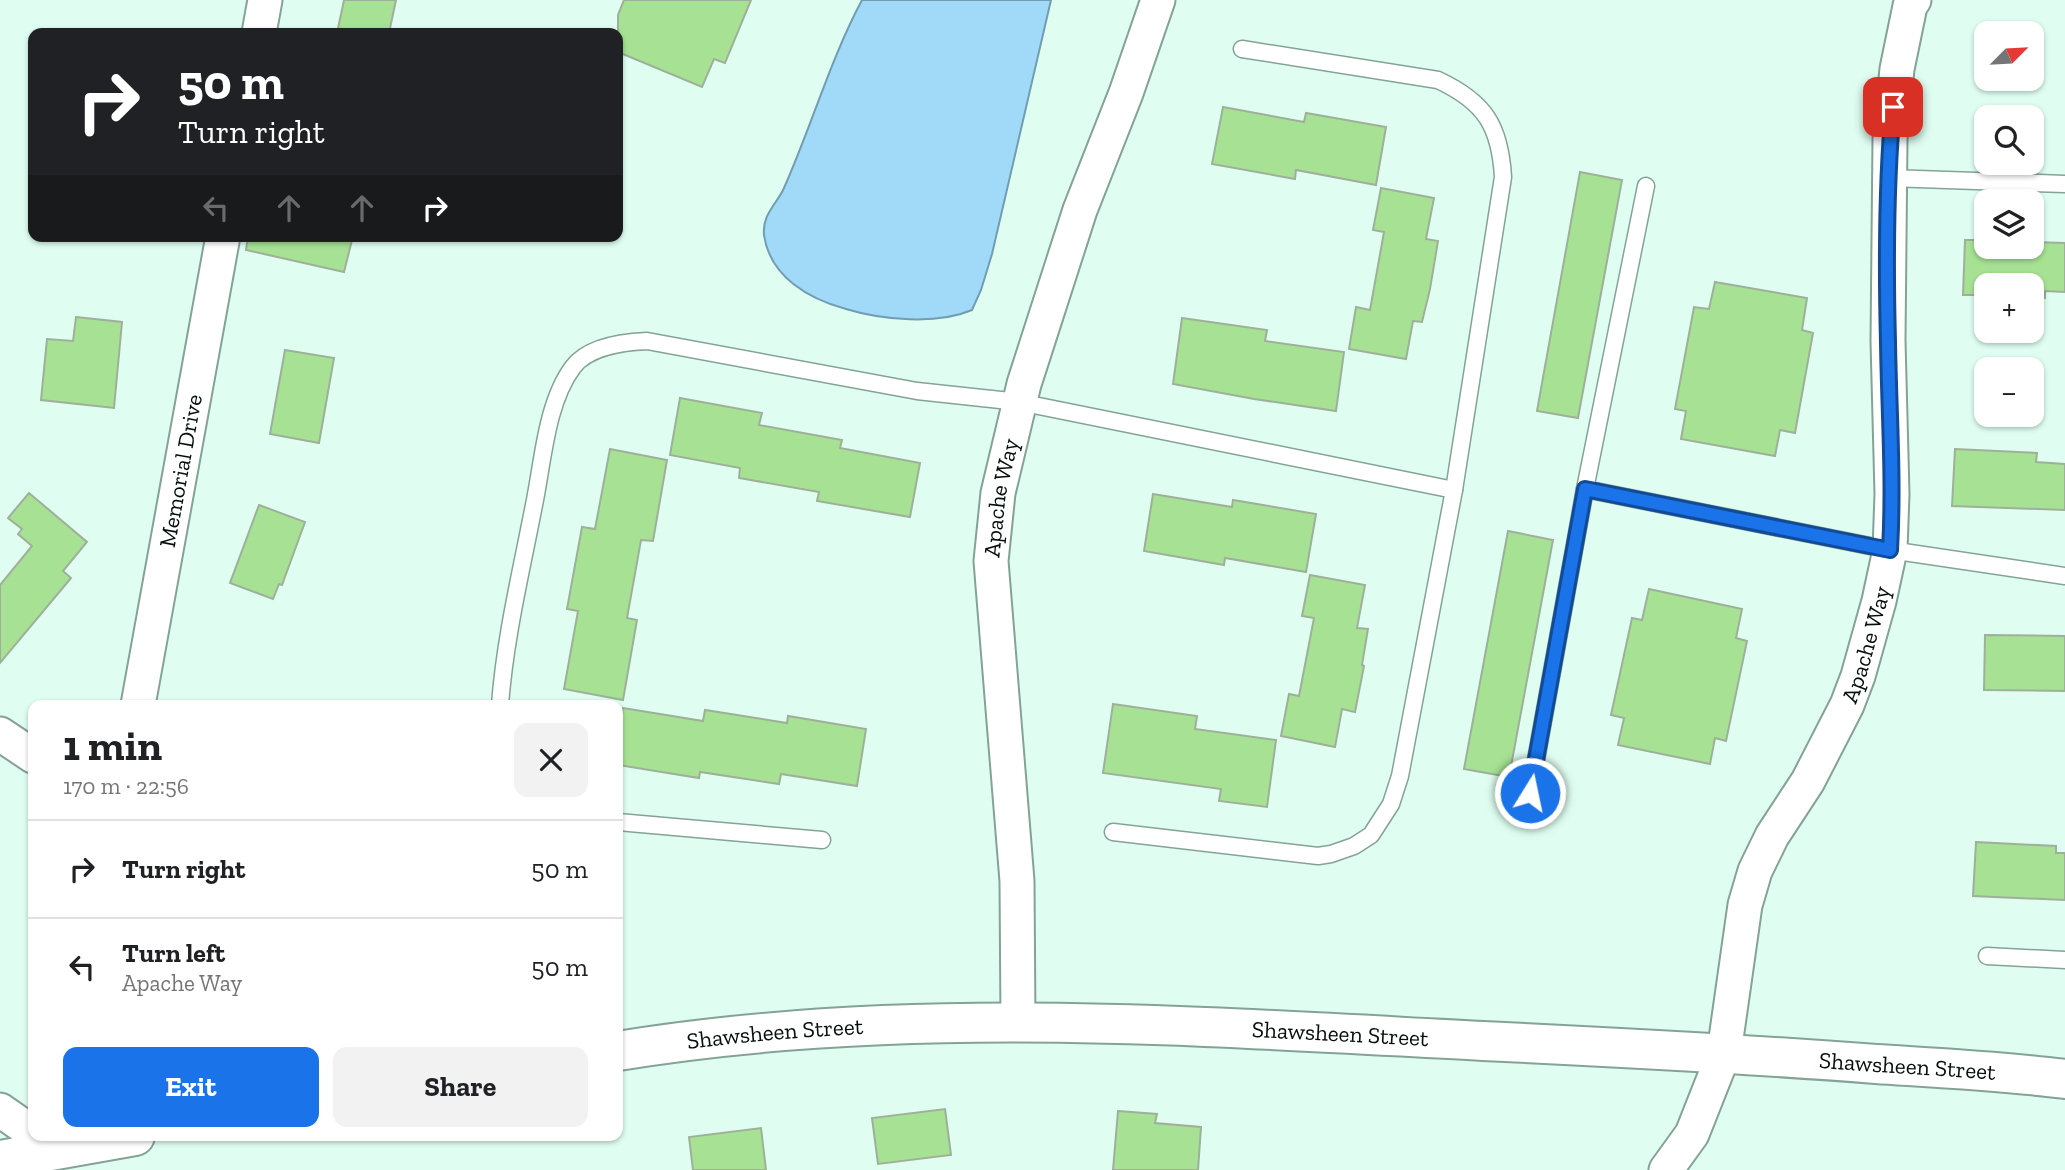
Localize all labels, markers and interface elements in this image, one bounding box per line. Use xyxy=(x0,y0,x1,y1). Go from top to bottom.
north arrow xyxy=(1974,21,2044,91)
map controls xyxy=(1974,21,2044,427)
text: 50 m xyxy=(178,53,284,112)
icon: right xyxy=(63,56,154,147)
pin xyxy=(1863,77,1923,137)
icon: arrive xyxy=(1874,88,1912,126)
button: search xyxy=(1974,105,2044,175)
text: Turn right xyxy=(178,113,325,151)
icon: left xyxy=(197,189,235,227)
icon: ahead xyxy=(270,189,308,227)
icon: ahead xyxy=(343,189,381,227)
icon: right xyxy=(416,189,454,227)
button: layers xyxy=(1974,189,2044,259)
button: + xyxy=(1974,273,2044,343)
button: − xyxy=(1974,357,2044,427)
street label: Memorial Drive xyxy=(153,392,208,550)
street label: Apache Way xyxy=(977,435,1025,559)
street label: Apache Way xyxy=(1835,583,1896,707)
text: 1 min xyxy=(63,720,162,771)
button: close xyxy=(514,723,588,797)
position arrow xyxy=(1493,756,1567,830)
text: 170 m · 22:56 xyxy=(63,772,189,800)
icon: right xyxy=(63,850,101,888)
text: Turn right xyxy=(122,853,245,885)
text: 50 m xyxy=(531,853,588,885)
text: Turn left xyxy=(122,937,225,969)
icon: left xyxy=(63,948,101,986)
text: 50 m xyxy=(531,951,588,983)
text: Apache Way xyxy=(122,969,242,997)
street label: Shawsheen Street xyxy=(685,1012,864,1055)
street label: Shawsheen Street xyxy=(1251,1015,1430,1052)
street label: Shawsheen Street xyxy=(1818,1046,1997,1086)
button: Exit xyxy=(63,1047,319,1127)
button: Share xyxy=(333,1047,588,1127)

